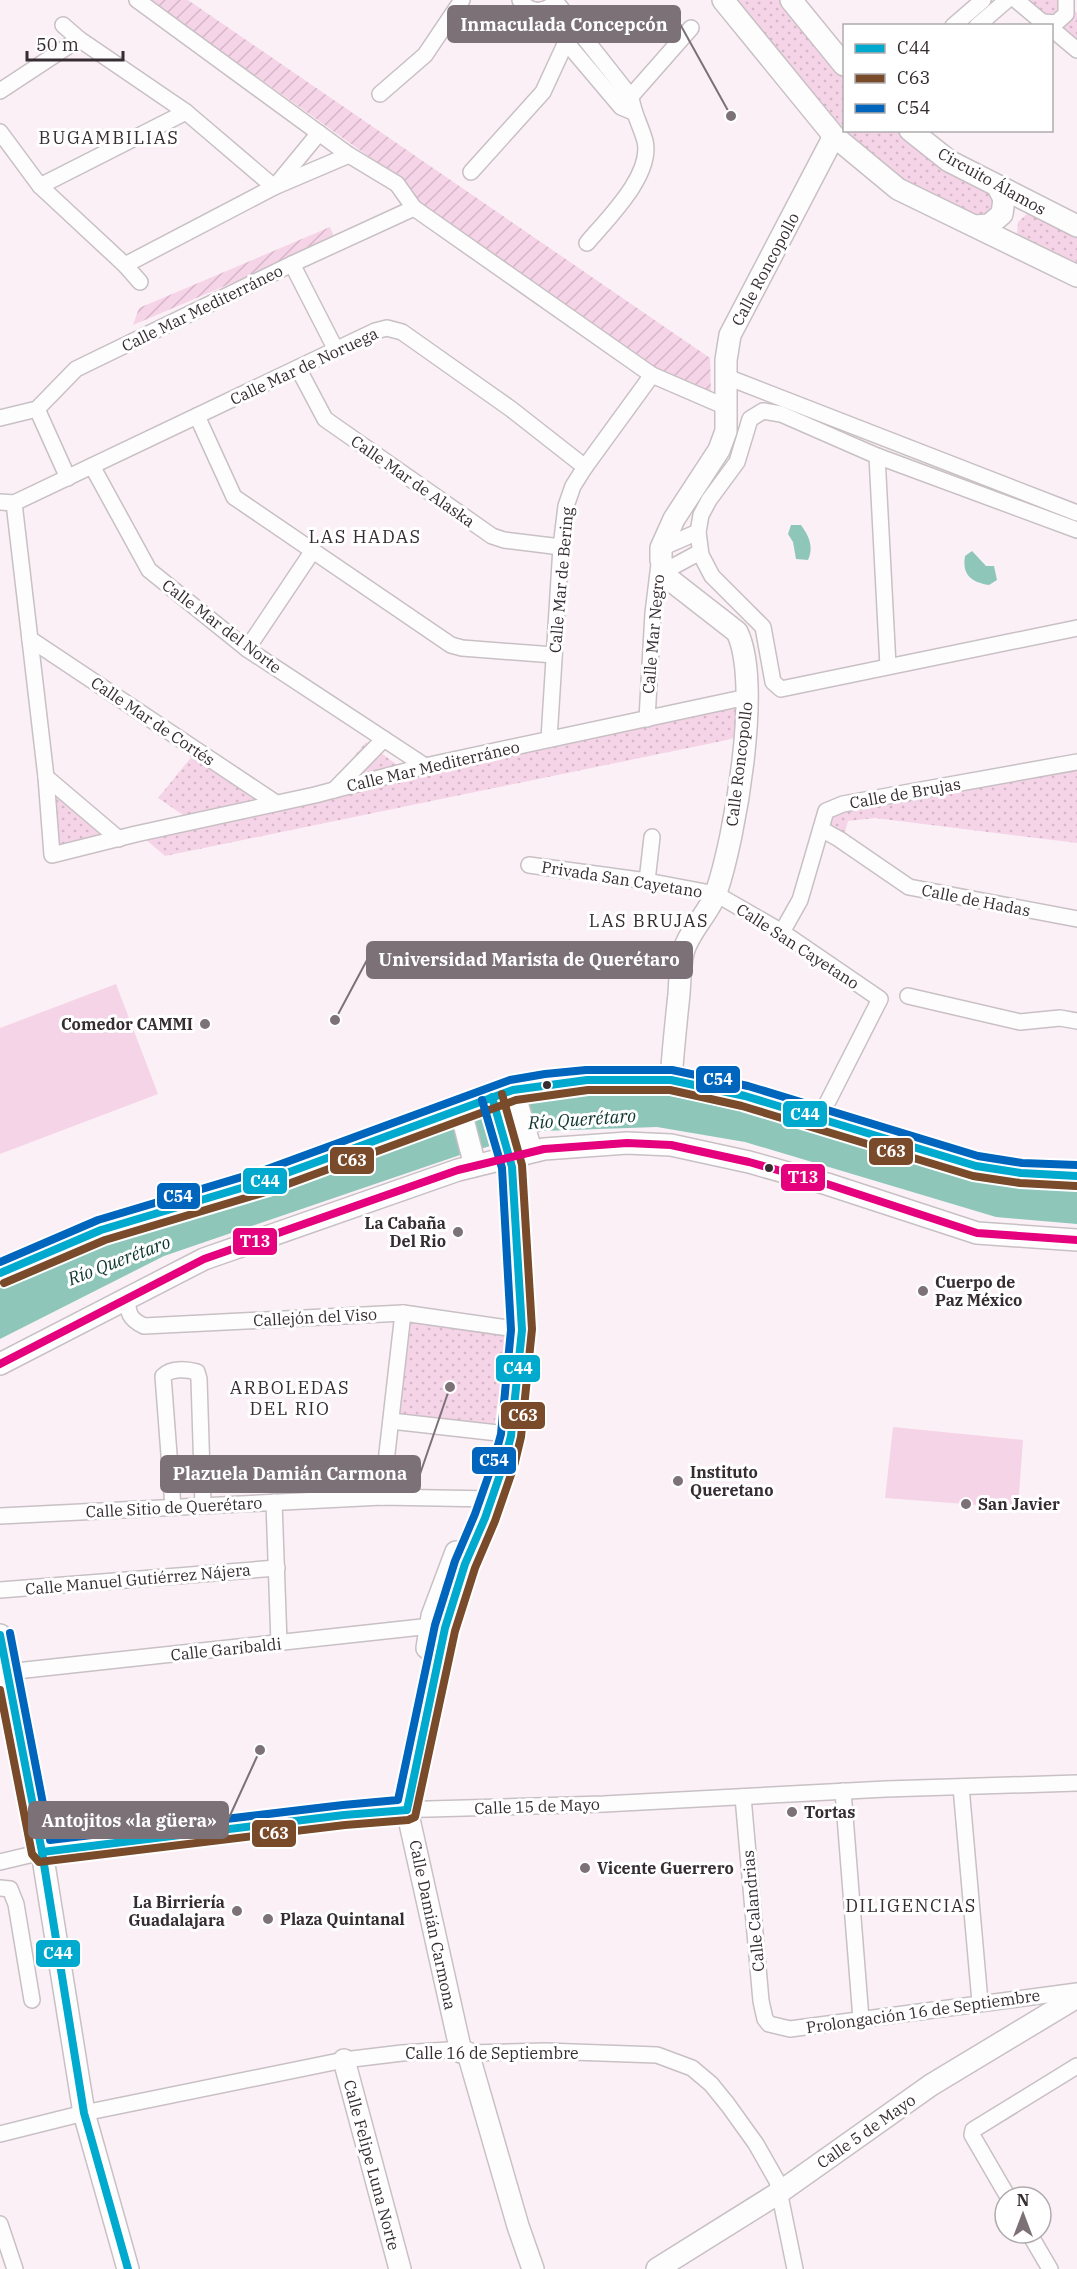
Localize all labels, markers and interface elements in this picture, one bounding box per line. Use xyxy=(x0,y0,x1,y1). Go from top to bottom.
callout: Inmaculada Concepcón xyxy=(448,6,680,42)
text: Inmaculada Concepcón xyxy=(460,13,668,36)
scale bar xyxy=(27,24,123,62)
legend xyxy=(843,24,1053,132)
text: 50 m xyxy=(36,33,79,56)
text: C44 xyxy=(897,36,930,59)
text: C63 xyxy=(897,66,930,89)
text: C54 xyxy=(897,96,930,119)
district label: BUGAMBILIAS xyxy=(39,126,179,149)
street label: Circuito Álamos xyxy=(934,142,1050,219)
street label: Calle Roncopollo xyxy=(727,209,803,329)
street label: Calle Mar Mediterráneo xyxy=(118,260,286,356)
street label: Calle Mar de Noruega xyxy=(227,323,381,409)
street label: Calle Mar de Alaska xyxy=(347,431,479,531)
street label: Calle Mar de Bering xyxy=(545,506,577,654)
district label: LAS HADAS xyxy=(308,525,422,548)
street label: Calle Mar Negro xyxy=(638,573,668,695)
street label: Calle Mar del Norte xyxy=(158,575,286,677)
street label: Calle Mar de Cortés xyxy=(87,672,219,770)
street label: Calle Roncopollo xyxy=(721,701,757,827)
street label: Calle Mar Mediterráneo xyxy=(345,736,521,796)
street label: Calle de Brujas xyxy=(848,773,962,813)
street label: Privada San Cayetano xyxy=(540,856,704,902)
street label: Calle de Hadas xyxy=(920,880,1032,920)
street label: Calle San Cayetano xyxy=(733,899,863,993)
district label: LAS BRUJAS xyxy=(589,909,709,932)
callout: Universidad Marista de Querétaro xyxy=(367,942,692,978)
text: Universidad Marista de Querétaro xyxy=(378,948,680,971)
place label: Comedor CAMMI xyxy=(61,1014,193,1034)
marker: Comedor CAMMI xyxy=(198,1017,212,1031)
line badge: C54 xyxy=(695,1065,741,1094)
text: C54 xyxy=(703,1069,733,1089)
unlabelled marker xyxy=(541,1079,553,1091)
line badge: C44 xyxy=(782,1100,828,1128)
water label: Río Querétaro xyxy=(526,1104,637,1134)
text: C44 xyxy=(790,1104,820,1124)
line badge: C63 xyxy=(868,1137,914,1166)
text: C63 xyxy=(876,1141,906,1161)
line badge: C63 xyxy=(329,1146,375,1175)
text: C63 xyxy=(337,1150,367,1170)
unlabelled marker xyxy=(763,1162,775,1174)
line badge: T13 xyxy=(780,1163,826,1192)
line badge: C44 xyxy=(242,1167,288,1195)
text: T13 xyxy=(788,1167,818,1187)
text: C44 xyxy=(250,1171,280,1191)
line badge: C54 xyxy=(156,1182,201,1210)
text: C54 xyxy=(163,1186,193,1206)
place label: La Cabaña Del Rio xyxy=(364,1213,446,1251)
marker: La Cabaña Del Rio xyxy=(451,1225,465,1239)
line badge: T13 xyxy=(232,1227,278,1256)
water label: Río Querétaro xyxy=(63,1230,174,1290)
text: T13 xyxy=(240,1231,270,1251)
place label: Cuerpo de Paz México xyxy=(935,1272,1022,1310)
marker: Cuerpo de Paz México xyxy=(916,1284,930,1298)
street label: Callejón del Viso xyxy=(253,1304,377,1330)
line badge: C44 xyxy=(495,1354,541,1383)
text: C44 xyxy=(503,1358,533,1378)
district label: ARBOLEDAS DEL RIO xyxy=(230,1376,350,1420)
line badge: C63 xyxy=(500,1401,546,1430)
text: C63 xyxy=(508,1405,538,1425)
line badge: C54 xyxy=(471,1446,517,1475)
text: C54 xyxy=(479,1450,509,1470)
callout: Plazuela Damián Carmona xyxy=(161,1456,420,1492)
text: Plazuela Damián Carmona xyxy=(173,1462,407,1485)
place label: Instituto Queretano xyxy=(690,1462,774,1500)
marker: Instituto Queretano xyxy=(671,1474,685,1488)
street label: Calle Sitio de Querétaro xyxy=(85,1492,263,1522)
place label: San Javier xyxy=(978,1494,1060,1514)
marker: San Javier xyxy=(959,1497,973,1511)
street label: Calle Manuel Gutiérrez Nájera xyxy=(24,1559,252,1599)
street label: Calle Garibaldi xyxy=(170,1633,282,1665)
street label: Calle 15 de Mayo xyxy=(474,1794,600,1818)
callout: Antojitos «la güera» xyxy=(29,1802,228,1838)
place label: Tortas xyxy=(804,1802,855,1822)
marker: Tortas xyxy=(785,1805,799,1819)
text: Antojitos «la güera» xyxy=(41,1809,217,1832)
line badge: C63 xyxy=(251,1819,297,1848)
text: C63 xyxy=(259,1823,289,1843)
street label: Calle Damián Carmona xyxy=(405,1838,461,2012)
street label: Calle Calandrias xyxy=(738,1849,768,1973)
place label: Vicente Guerrero xyxy=(597,1858,734,1878)
marker: Vicente Guerrero xyxy=(578,1861,592,1875)
place label: La Birriería Guadalajara xyxy=(128,1892,225,1930)
district label: DILIGENCIAS xyxy=(845,1894,977,1917)
marker: La Birriería Guadalajara xyxy=(230,1904,244,1918)
place label: Plaza Quintanal xyxy=(280,1909,405,1929)
marker: Plaza Quintanal xyxy=(261,1912,275,1926)
line badge: C44 xyxy=(35,1939,81,1968)
text: C44 xyxy=(43,1943,73,1963)
street label: Prolongación 16 de Septiembre xyxy=(805,1985,1041,2037)
street label: Calle 16 de Septiembre xyxy=(405,2043,579,2063)
street label: Calle Felipe Luna Norte xyxy=(340,2078,404,2252)
street label: Calle 5 de Mayo xyxy=(813,2090,919,2172)
north arrow xyxy=(993,2185,1053,2245)
text: N xyxy=(1017,2190,1029,2210)

